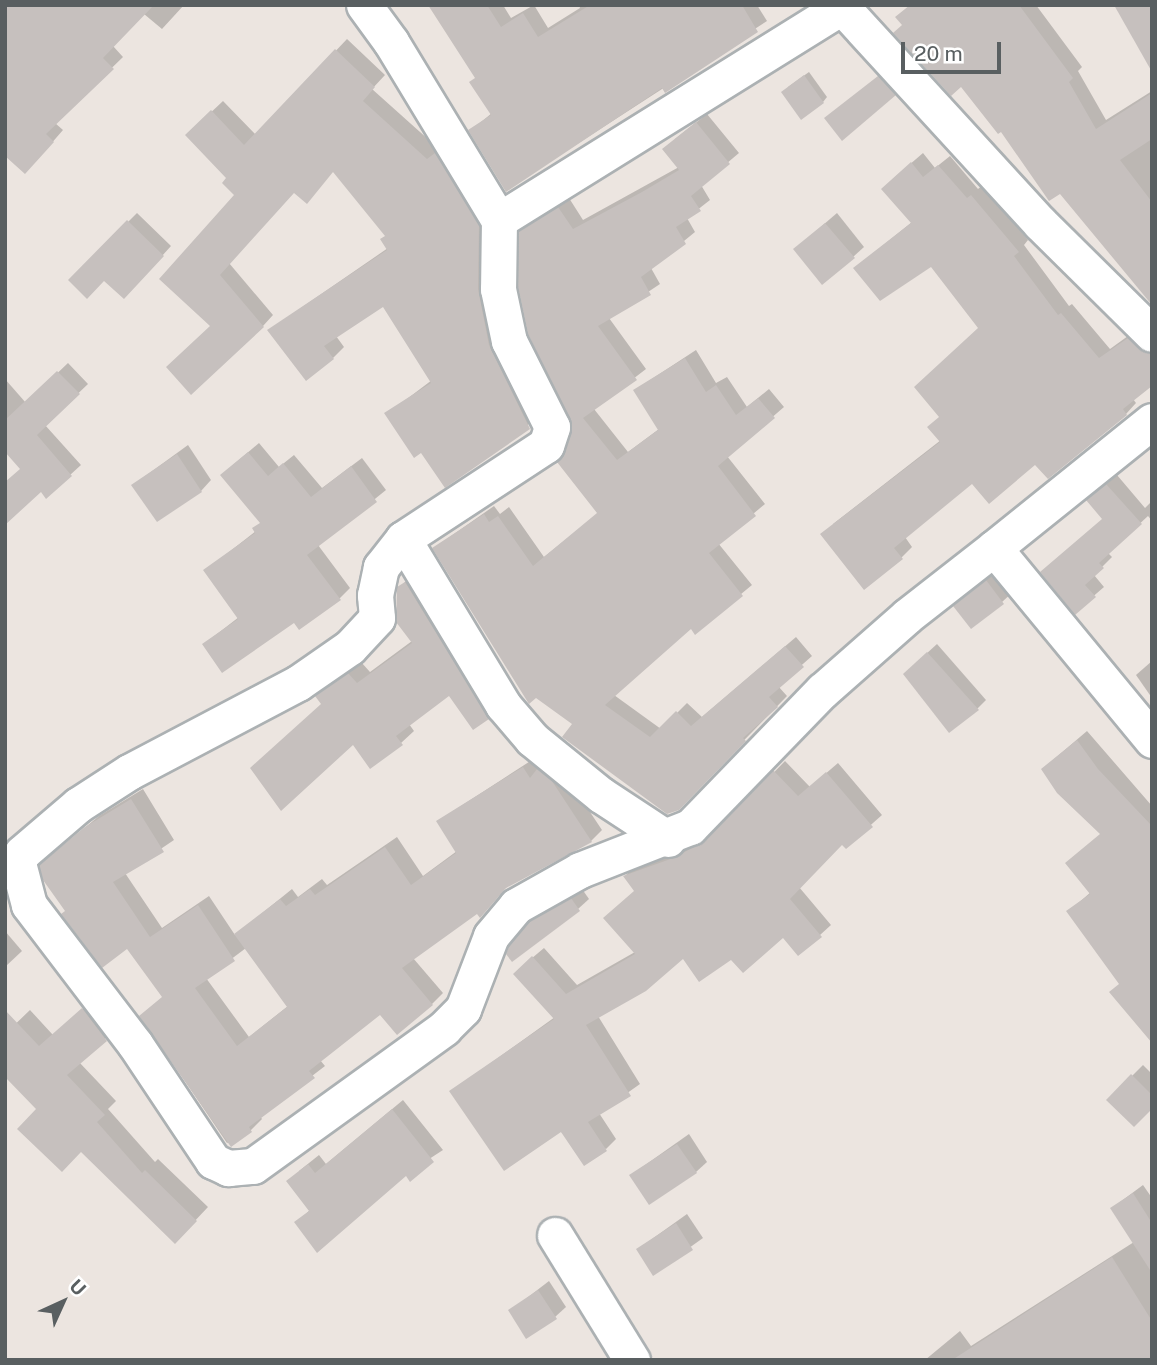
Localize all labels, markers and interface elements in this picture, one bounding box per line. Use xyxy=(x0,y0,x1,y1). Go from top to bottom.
scale bar xyxy=(905,28,1005,72)
text: 20 m xyxy=(914,41,963,66)
north arrow xyxy=(28,1267,98,1337)
text: U xyxy=(65,1275,90,1300)

